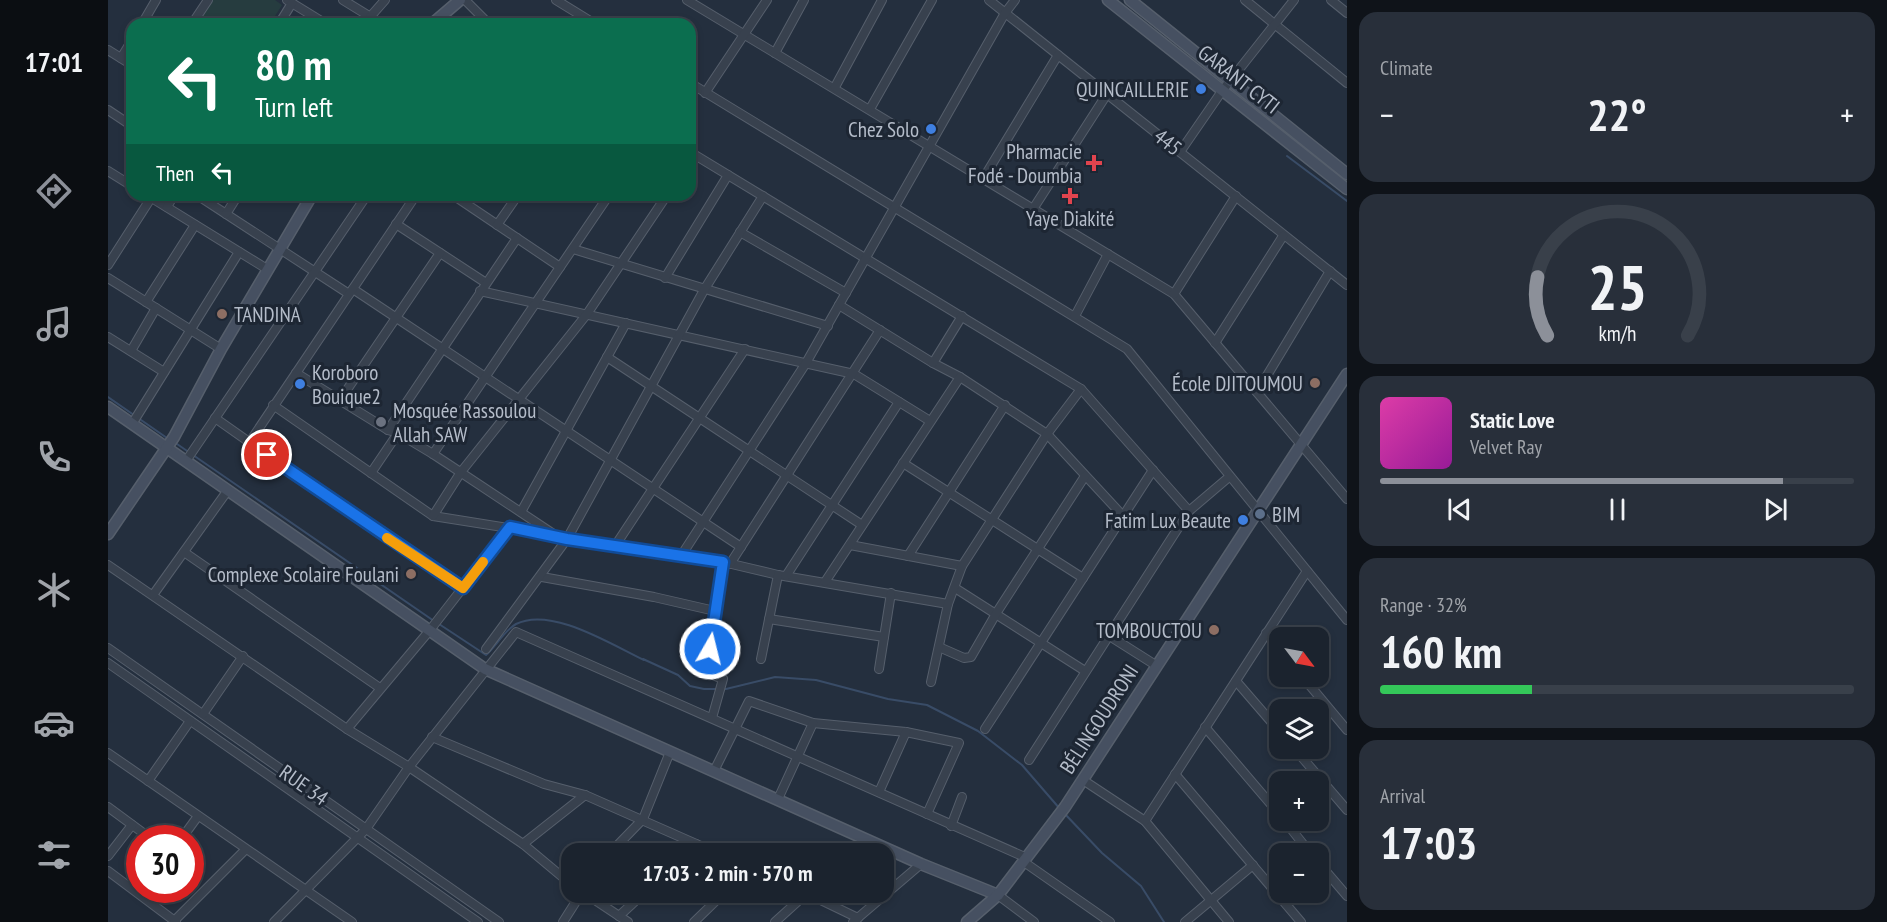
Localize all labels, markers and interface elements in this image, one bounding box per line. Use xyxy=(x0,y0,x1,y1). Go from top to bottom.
text: 80 m xyxy=(255,37,332,92)
street label: GARANT CYTI xyxy=(1193,39,1285,119)
icon: left xyxy=(156,42,234,120)
text: 17:01 xyxy=(25,45,83,79)
text: Climate xyxy=(1380,55,1433,81)
place label: QUINCAILLERIE xyxy=(1076,76,1189,103)
marker: QUINCAILLERIE xyxy=(1194,82,1208,96)
text: 22° xyxy=(1587,85,1647,143)
text: Turn left xyxy=(255,90,333,124)
text: − xyxy=(1380,93,1394,136)
text: + xyxy=(1840,93,1854,136)
place label: Chez Solo xyxy=(848,116,919,143)
marker: Chez Solo xyxy=(924,122,938,136)
street label: 445 xyxy=(1148,123,1188,161)
place label: Pharmacie Fodé - Doumbia xyxy=(968,138,1082,189)
icon: left xyxy=(206,156,239,189)
marker: Pharmacie Fodé - Doumbia xyxy=(1087,156,1101,170)
text: Then xyxy=(156,159,194,187)
icon: directions xyxy=(33,170,75,212)
marker: Yaye Diakité xyxy=(1063,189,1077,203)
place label: Yaye Diakité xyxy=(1026,205,1114,232)
text: 25 xyxy=(1587,246,1647,327)
place label: TANDINA xyxy=(234,301,301,328)
icon: music xyxy=(33,303,75,345)
marker: TANDINA xyxy=(215,307,229,321)
text: km/h xyxy=(1598,319,1636,347)
place label: Koroboro Bouique2 xyxy=(312,359,381,410)
place label: École DJITOUMOU xyxy=(1172,370,1303,397)
marker: École DJITOUMOU xyxy=(1308,376,1322,390)
marker: Koroboro Bouique2 xyxy=(293,377,307,391)
place label: Mosquée Rassoulou Allah SAW xyxy=(393,397,536,448)
text: Static Love xyxy=(1470,406,1555,434)
marker: Mosquée Rassoulou Allah SAW xyxy=(374,415,388,429)
pin xyxy=(241,429,292,480)
text: Velvet Ray xyxy=(1470,434,1542,460)
icon: phone xyxy=(33,436,75,478)
icon: arrive xyxy=(250,438,283,471)
icon: previous xyxy=(1443,493,1476,526)
icon: pause xyxy=(1601,493,1634,526)
icon: next xyxy=(1759,493,1792,526)
place label: BIM xyxy=(1272,501,1300,528)
place label: Fatim Lux Beaute xyxy=(1105,507,1231,534)
marker: BIM xyxy=(1253,507,1267,521)
marker: Fatim Lux Beaute xyxy=(1236,513,1250,527)
place label: Complexe Scolaire Foulani xyxy=(208,561,399,588)
marker: Complexe Scolaire Foulani xyxy=(404,567,418,581)
icon: climate xyxy=(33,569,75,611)
text: Range · 32% xyxy=(1380,592,1467,618)
position arrow xyxy=(678,617,742,681)
place label: TOMBOUCTOU xyxy=(1096,617,1202,644)
text: 160 km xyxy=(1380,622,1502,680)
marker: TOMBOUCTOU xyxy=(1207,623,1221,637)
north arrow xyxy=(1269,627,1329,687)
map controls xyxy=(1269,627,1329,903)
street label: BÉLINGOUDRONI xyxy=(1054,659,1144,779)
button: layers xyxy=(1269,699,1329,759)
icon: car xyxy=(33,702,75,744)
street label: RUE 34 xyxy=(274,759,334,812)
button: + xyxy=(1269,771,1329,831)
text: Arrival xyxy=(1380,783,1425,809)
text: 17:03 xyxy=(1380,813,1477,871)
speed limit sign: 30 xyxy=(126,825,204,903)
icon: filters xyxy=(33,834,75,876)
button: − xyxy=(1269,843,1329,903)
text: 17:03 · 2 min · 570 m xyxy=(642,859,813,887)

